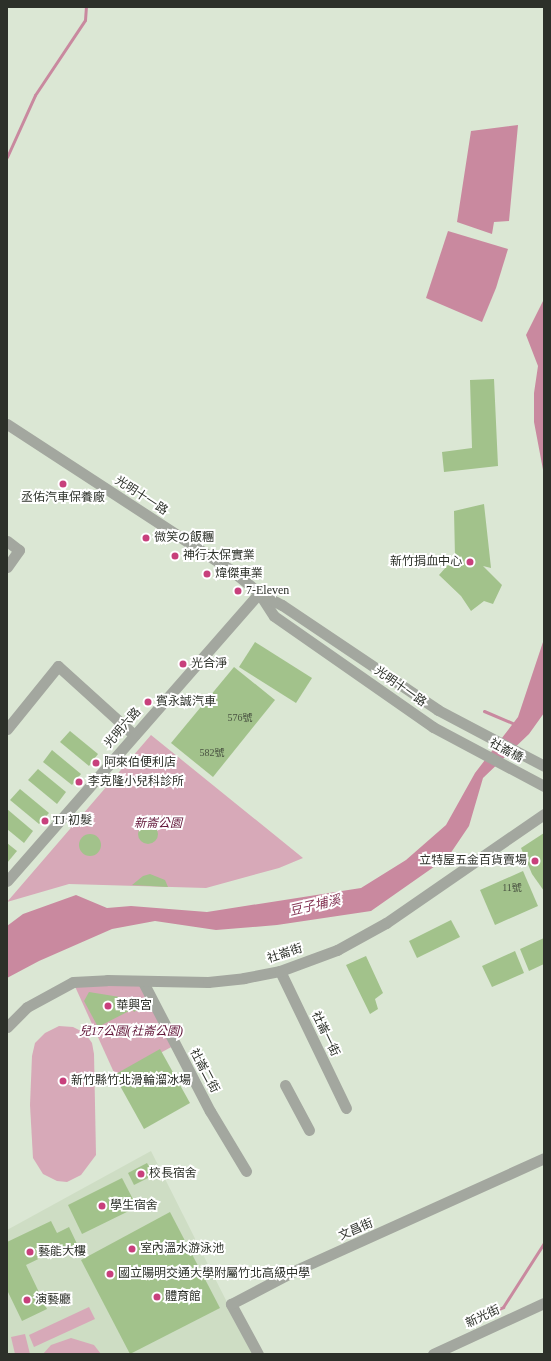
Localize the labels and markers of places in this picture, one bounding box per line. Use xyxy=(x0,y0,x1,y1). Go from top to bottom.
marker: 丞佑汽車保養廠 xyxy=(58,479,68,489)
place label: 丞佑汽車保養廠 xyxy=(21,491,105,505)
place label: 微笑の飯糰 xyxy=(154,531,214,545)
marker: 微笑の飯糰 xyxy=(141,533,151,543)
place label: 神行太保實業 xyxy=(183,549,255,563)
marker: 神行太保實業 xyxy=(170,551,180,561)
place label: 新竹捐血中心 xyxy=(390,555,462,569)
marker: 新竹捐血中心 xyxy=(465,557,475,567)
place label: 煒傑車業 xyxy=(215,567,263,581)
marker: 煒傑車業 xyxy=(202,569,212,579)
place label: 7-Eleven xyxy=(246,584,289,598)
marker: 7-Eleven xyxy=(233,586,243,596)
place label: 光合淨 xyxy=(191,657,227,671)
marker: 光合淨 xyxy=(178,659,188,669)
place label: 賓永誠汽車 xyxy=(156,695,216,709)
marker: 賓永誠汽車 xyxy=(143,697,153,707)
place label: 阿來伯便利店 xyxy=(104,756,176,770)
marker: 阿來伯便利店 xyxy=(91,758,101,768)
place label: 李克隆小兒科診所 xyxy=(88,775,184,789)
marker: 李克隆小兒科診所 xyxy=(73,776,85,788)
place label: TJ 初髮 xyxy=(53,814,92,828)
marker: TJ 初髮 xyxy=(40,816,50,826)
place label: 立特屋五金百貨賣場 xyxy=(419,854,527,868)
marker: 立特屋五金百貨賣場 xyxy=(530,856,540,866)
place label: 華興宮 xyxy=(116,999,152,1013)
marker: 華興宮 xyxy=(103,1001,113,1011)
place label: 新竹縣竹北滑輪溜冰場 xyxy=(71,1074,191,1088)
marker: 新竹縣竹北滑輪溜冰場 xyxy=(58,1076,68,1086)
place label: 校長宿舍 xyxy=(149,1167,197,1181)
marker: 校長宿舍 xyxy=(136,1169,146,1179)
place label: 學生宿舍 xyxy=(110,1199,158,1213)
marker: 學生宿舍 xyxy=(97,1201,107,1211)
place label: 室內溫水游泳池 xyxy=(140,1242,224,1256)
marker: 室內溫水游泳池 xyxy=(127,1244,137,1254)
place label: 藝能大樓 xyxy=(38,1245,86,1259)
marker: 藝能大樓 xyxy=(25,1247,35,1257)
place label: 國立陽明交通大學附屬竹北高級中學 xyxy=(118,1267,310,1281)
marker: 國立陽明交通大學附屬竹北高級中學 xyxy=(105,1269,115,1279)
place label: 體育館 xyxy=(165,1290,201,1304)
marker: 體育館 xyxy=(152,1292,162,1302)
place label: 演藝廳 xyxy=(35,1293,71,1307)
marker: 演藝廳 xyxy=(22,1295,32,1305)

